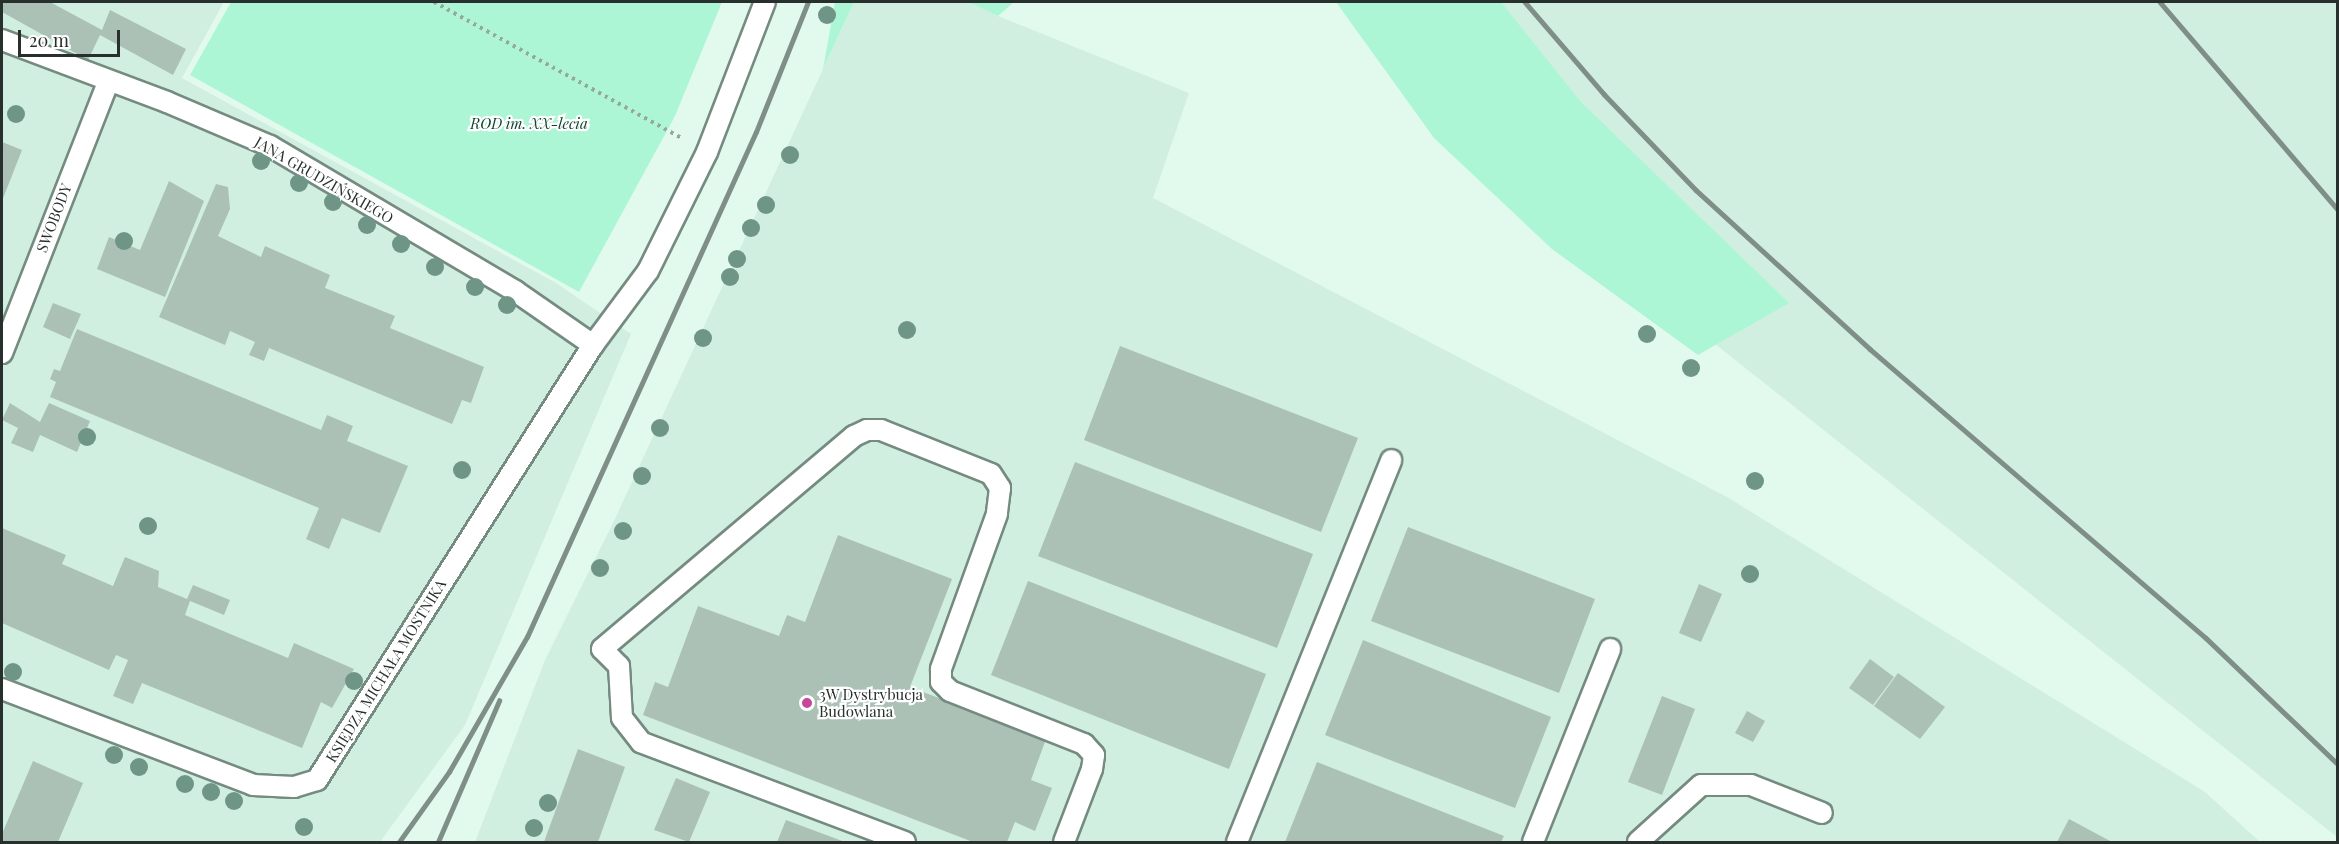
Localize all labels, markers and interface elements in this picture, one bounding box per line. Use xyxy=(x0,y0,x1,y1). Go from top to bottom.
scale bar xyxy=(21,18,123,56)
text: 20 m xyxy=(29,28,69,52)
park label: ROD im. XX-lecia xyxy=(470,115,588,133)
street label: JANA GRUDZIŃSKIEGO xyxy=(251,133,397,227)
street label: SWOBODY xyxy=(33,181,75,255)
street label: KSIĘDZA MICHAŁA MOSTNIKA xyxy=(322,576,450,766)
place label: 3W Dystrybucja Budowlana xyxy=(819,685,924,720)
marker: 3W Dystrybucja Budowlana xyxy=(800,696,814,710)

